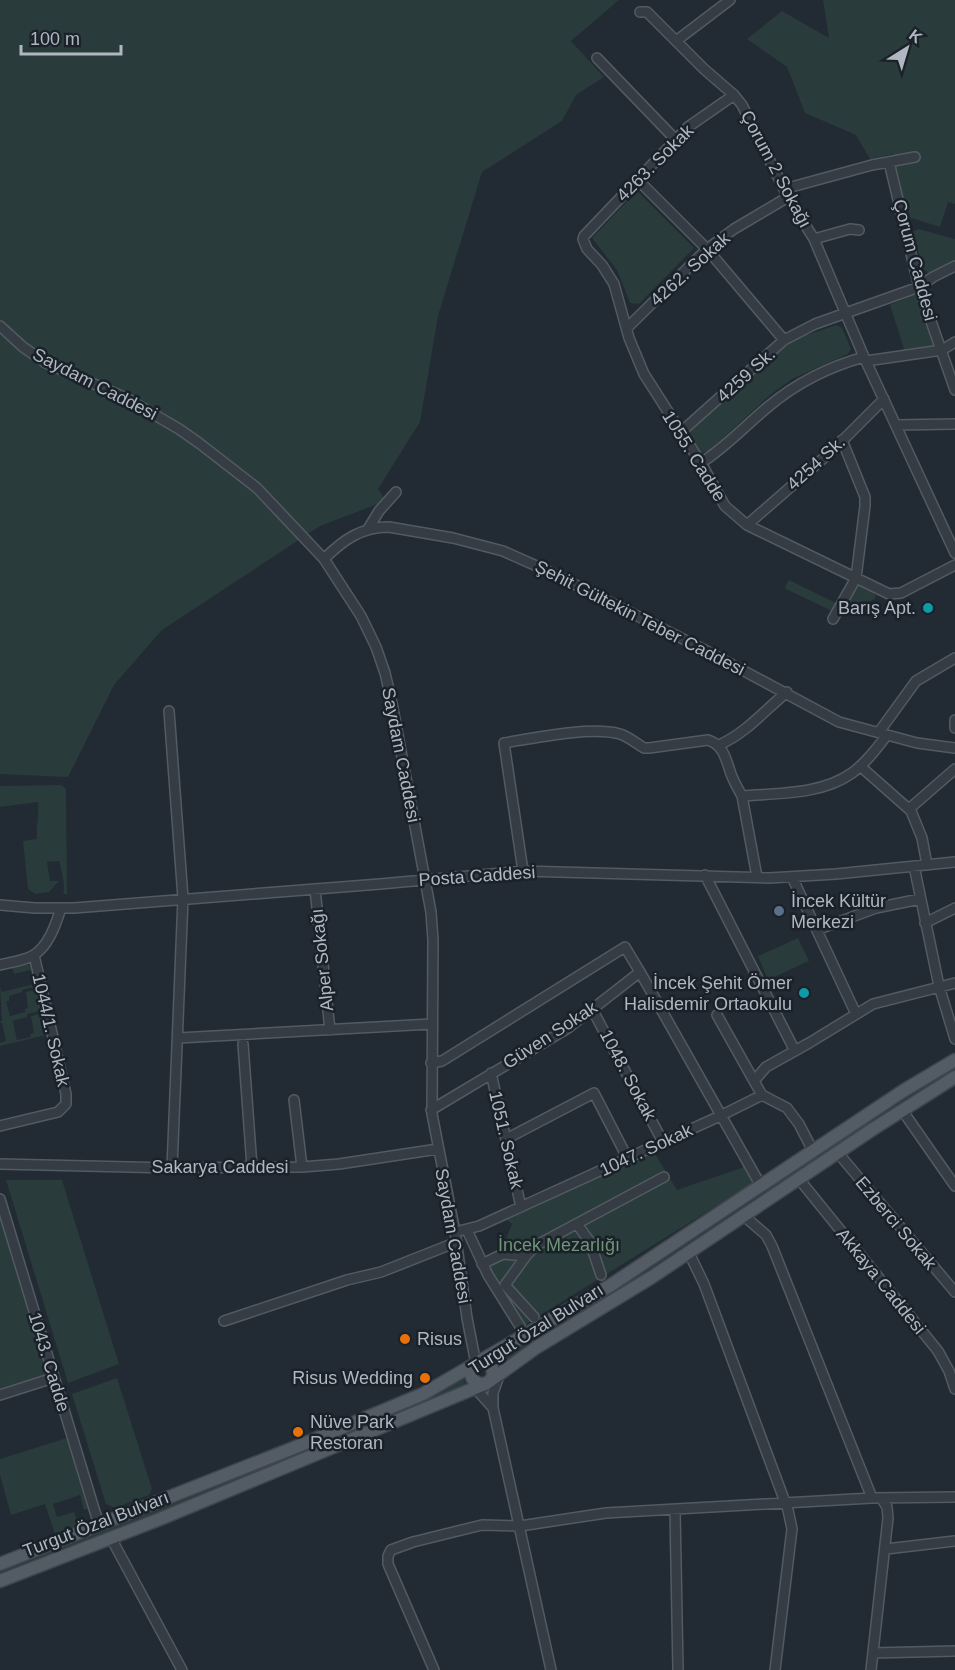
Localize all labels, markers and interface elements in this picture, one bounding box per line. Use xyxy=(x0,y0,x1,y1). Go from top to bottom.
scale bar xyxy=(21,18,122,56)
north arrow xyxy=(877,18,937,78)
text: K xyxy=(906,26,926,47)
text: 100 m xyxy=(30,29,80,49)
street label: Çorum 2 Sokağı xyxy=(737,107,815,231)
street label: 4263. Sokak xyxy=(613,120,698,205)
street label: Çorum Caddesi xyxy=(889,197,941,323)
street label: 4262. Sokak xyxy=(646,227,735,310)
street label: Saydam Caddesi xyxy=(29,344,161,424)
street label: 4259 Sk. xyxy=(713,344,779,406)
street label: 1055. Cadde xyxy=(658,407,730,505)
street label: 4254 Sk. xyxy=(783,432,849,494)
street label: Şehit Gültekin Teber Caddesi xyxy=(532,556,748,680)
place label: Barış Apt. xyxy=(838,598,916,618)
marker: Barış Apt. xyxy=(921,601,935,615)
street label: Saydam Caddesi xyxy=(378,686,424,824)
street label: Posta Caddesi xyxy=(418,862,536,890)
place label: İncek Kültür Merkezi xyxy=(791,891,886,932)
marker: İncek Kültür Merkezi xyxy=(772,904,786,918)
street label: Alper Sokağı xyxy=(307,908,337,1012)
street label: 1044/1. Sokak xyxy=(28,972,74,1089)
place label: İncek Şehit Ömer Halisdemir Ortaokulu xyxy=(624,973,792,1014)
marker: İncek Şehit Ömer Halisdemir Ortaokulu xyxy=(797,986,811,1000)
street label: Güven Sokak xyxy=(499,997,602,1073)
street label: 1048. Sokak xyxy=(596,1026,661,1125)
street label: 1051. Sokak xyxy=(485,1089,527,1192)
street label: 1047. Sokak xyxy=(596,1119,696,1180)
street label: Sakarya Caddesi xyxy=(151,1157,289,1177)
street label: Saydam Caddesi xyxy=(431,1167,475,1305)
street label: Ezberci Sokak xyxy=(851,1173,941,1274)
street label: Akkaya Caddesi xyxy=(832,1224,930,1338)
park label: İncek Mezarlığı xyxy=(498,1235,620,1255)
street label: Turgut Özal Bulvarı xyxy=(465,1280,607,1378)
street label: 1043. Cadde xyxy=(24,1310,74,1414)
place label: Risus xyxy=(417,1329,462,1349)
marker: Risus xyxy=(398,1332,412,1346)
place label: Risus Wedding xyxy=(292,1368,413,1388)
marker: Risus Wedding xyxy=(418,1371,432,1385)
place label: Nüve Park Restoran xyxy=(310,1412,395,1453)
marker: Nüve Park Restoran xyxy=(291,1425,305,1439)
street label: Turgut Özal Bulvarı xyxy=(20,1487,172,1561)

